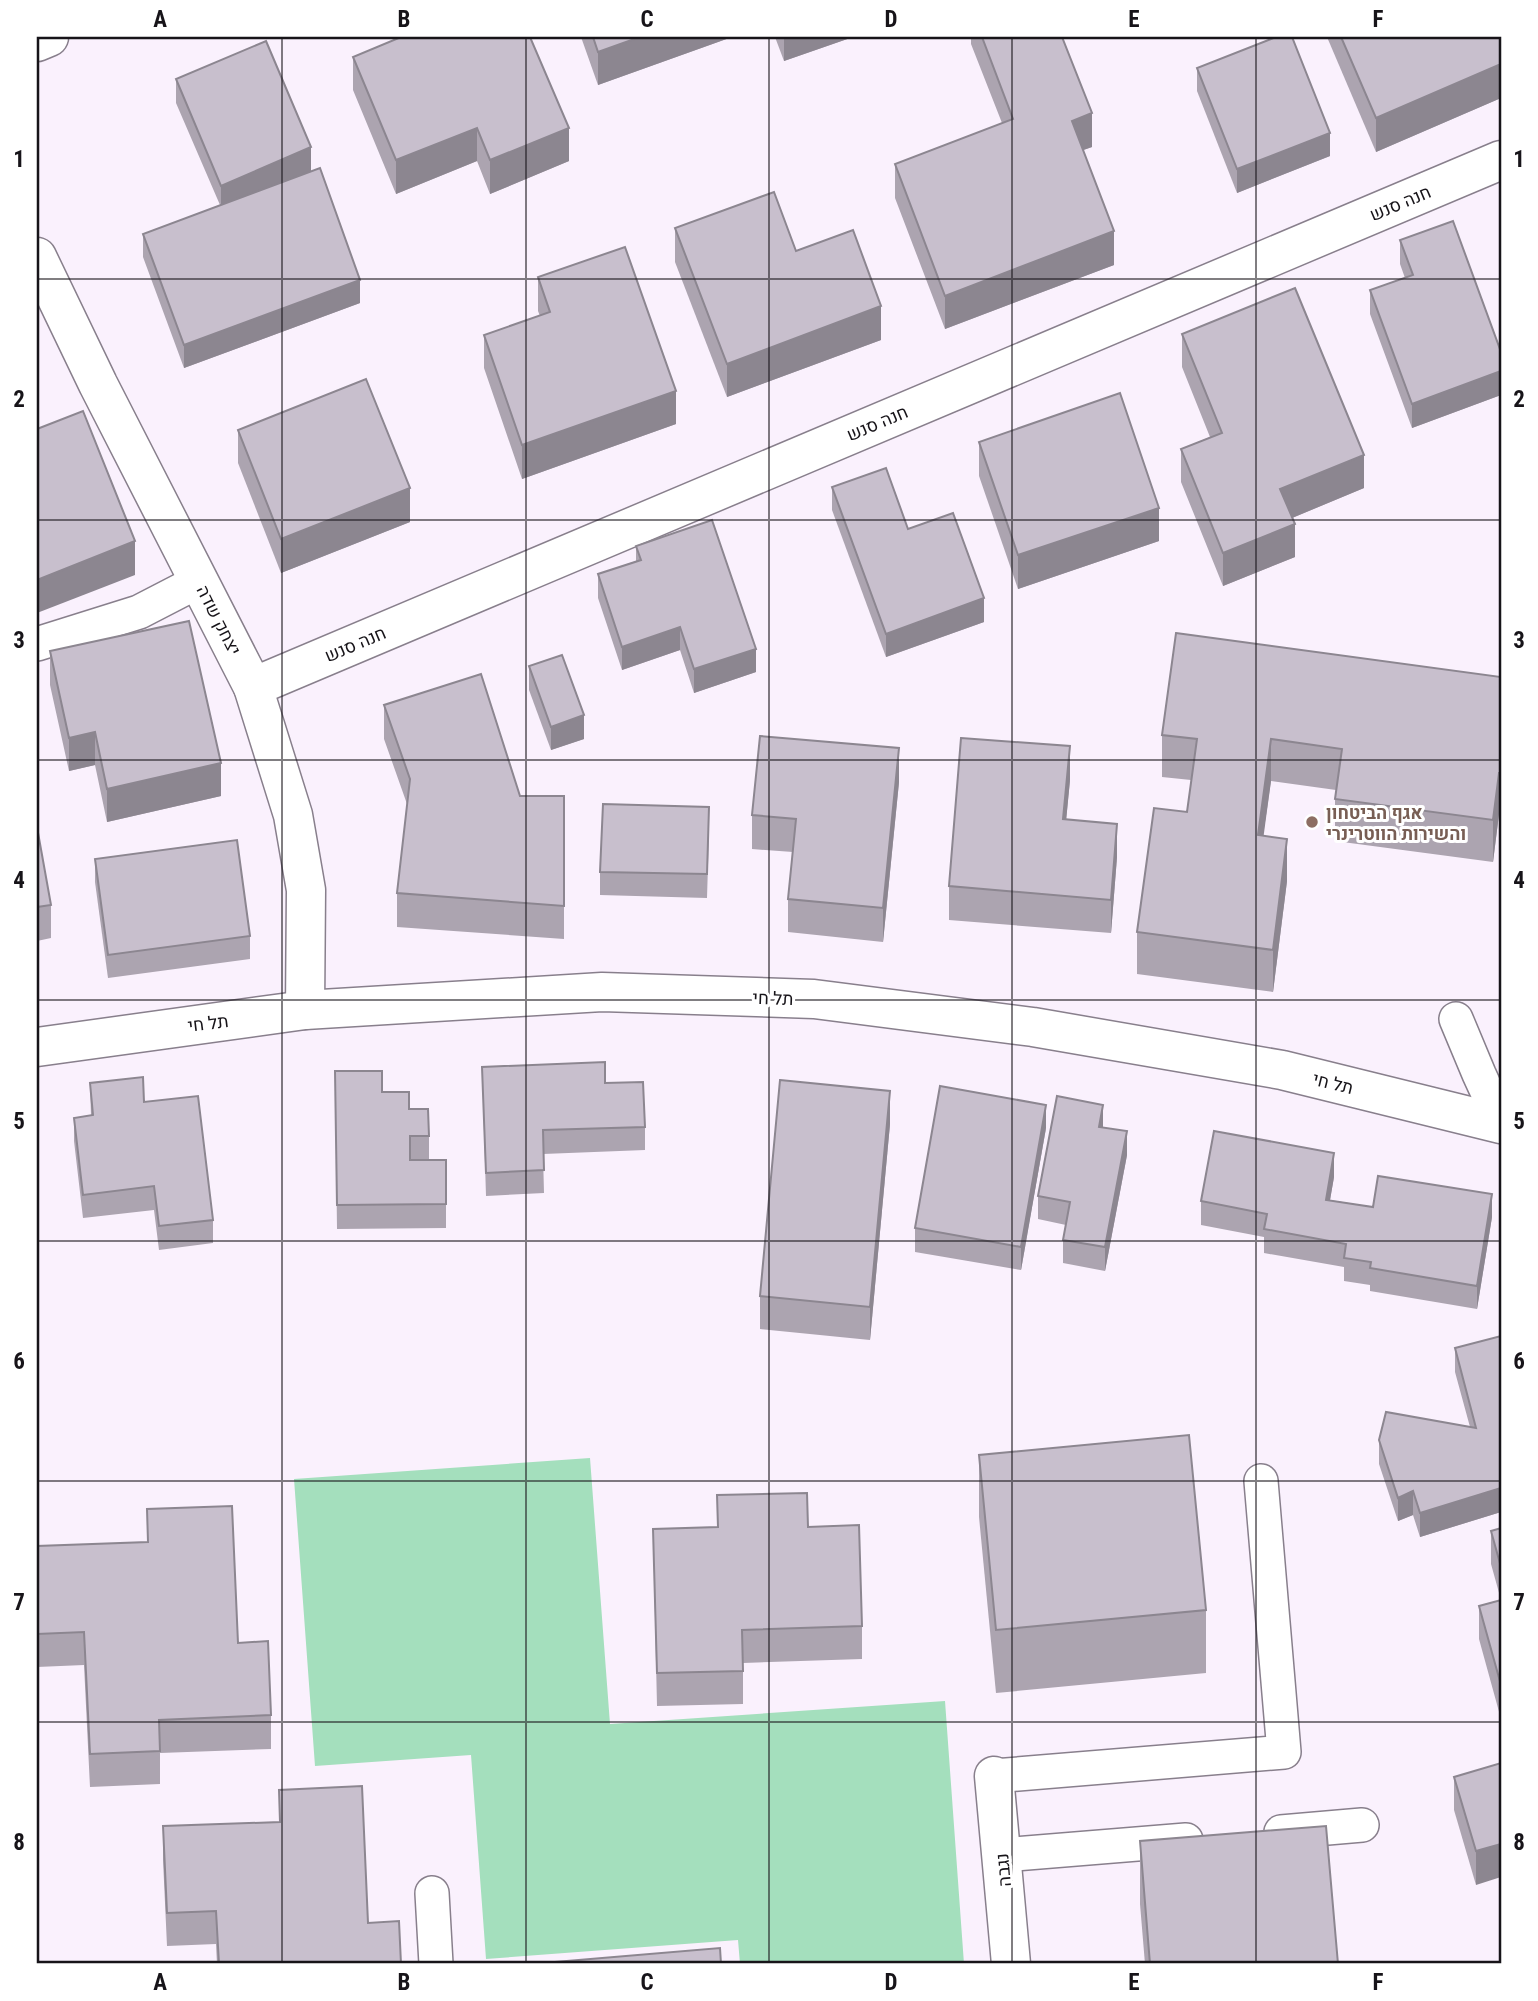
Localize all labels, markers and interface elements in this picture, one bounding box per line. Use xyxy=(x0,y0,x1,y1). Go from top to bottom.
text: A xyxy=(153,6,167,33)
text: B xyxy=(398,6,410,33)
text: C xyxy=(640,6,654,33)
text: D xyxy=(885,6,898,33)
text: E xyxy=(1128,6,1140,33)
text: F xyxy=(1373,6,1384,33)
text: 1 xyxy=(13,146,25,173)
text: 1 xyxy=(1513,146,1525,173)
street label: חנה סנש xyxy=(1366,181,1434,225)
text: 2 xyxy=(13,386,25,413)
text: 2 xyxy=(1513,386,1525,413)
street label: חנה סנש xyxy=(843,401,911,445)
street label: יצחק שדה xyxy=(192,581,246,659)
street label: חנה סנש xyxy=(321,622,389,666)
text: 3 xyxy=(13,627,25,654)
text: 3 xyxy=(1513,627,1525,654)
place label: אגף הביטחון והשירות הווטרינרי xyxy=(1326,802,1466,844)
marker: אגף הביטחון והשירות הווטרינרי xyxy=(1304,814,1320,830)
text: 4 xyxy=(13,867,25,894)
text: 4 xyxy=(1513,867,1525,894)
street label: תל חי xyxy=(752,987,794,1009)
street label: תל חי xyxy=(186,1010,230,1036)
street label: תל חי xyxy=(1311,1068,1355,1098)
text: 5 xyxy=(13,1108,25,1135)
text: 5 xyxy=(1513,1108,1525,1135)
text: 6 xyxy=(13,1348,25,1375)
text: 6 xyxy=(1513,1348,1525,1375)
text: 7 xyxy=(13,1589,25,1616)
text: 7 xyxy=(1513,1589,1525,1616)
text: 8 xyxy=(13,1829,25,1856)
text: 8 xyxy=(1513,1829,1525,1856)
street label: נגבה xyxy=(991,1852,1015,1888)
text: A xyxy=(153,1969,167,1996)
text: B xyxy=(398,1969,410,1996)
text: C xyxy=(640,1969,654,1996)
text: D xyxy=(885,1969,898,1996)
text: E xyxy=(1128,1969,1140,1996)
text: F xyxy=(1373,1969,1384,1996)

